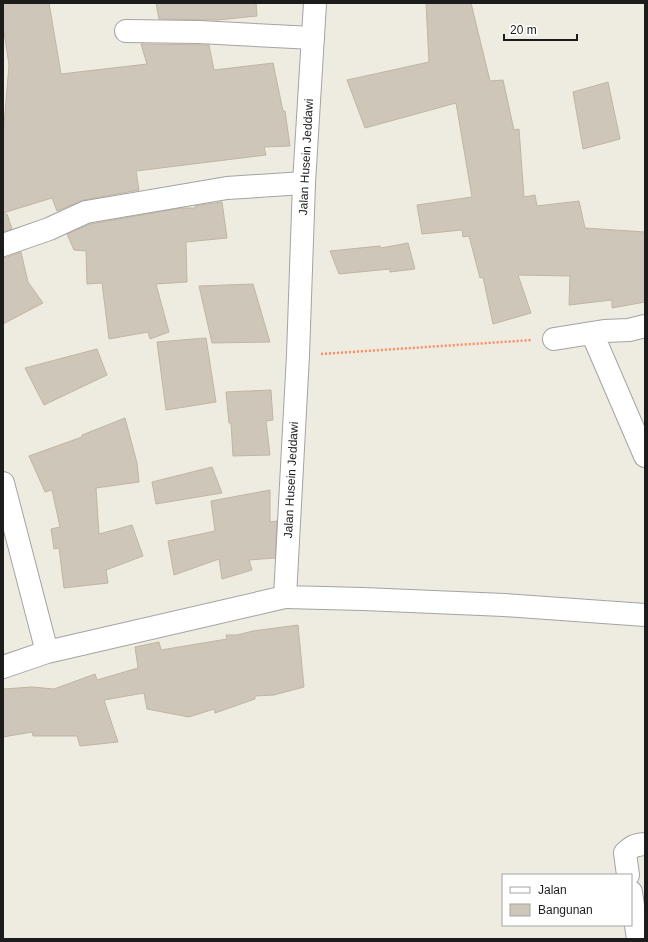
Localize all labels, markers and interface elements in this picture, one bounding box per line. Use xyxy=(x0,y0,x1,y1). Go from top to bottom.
scale bar xyxy=(504,16,577,42)
text: 20 m xyxy=(510,23,537,37)
street label: Jalan Husein Jeddawi xyxy=(296,98,316,216)
street label: Jalan Husein Jeddawi xyxy=(281,421,301,539)
legend xyxy=(502,874,632,926)
text: Jalan xyxy=(538,883,567,897)
text: Bangunan xyxy=(538,903,593,917)

